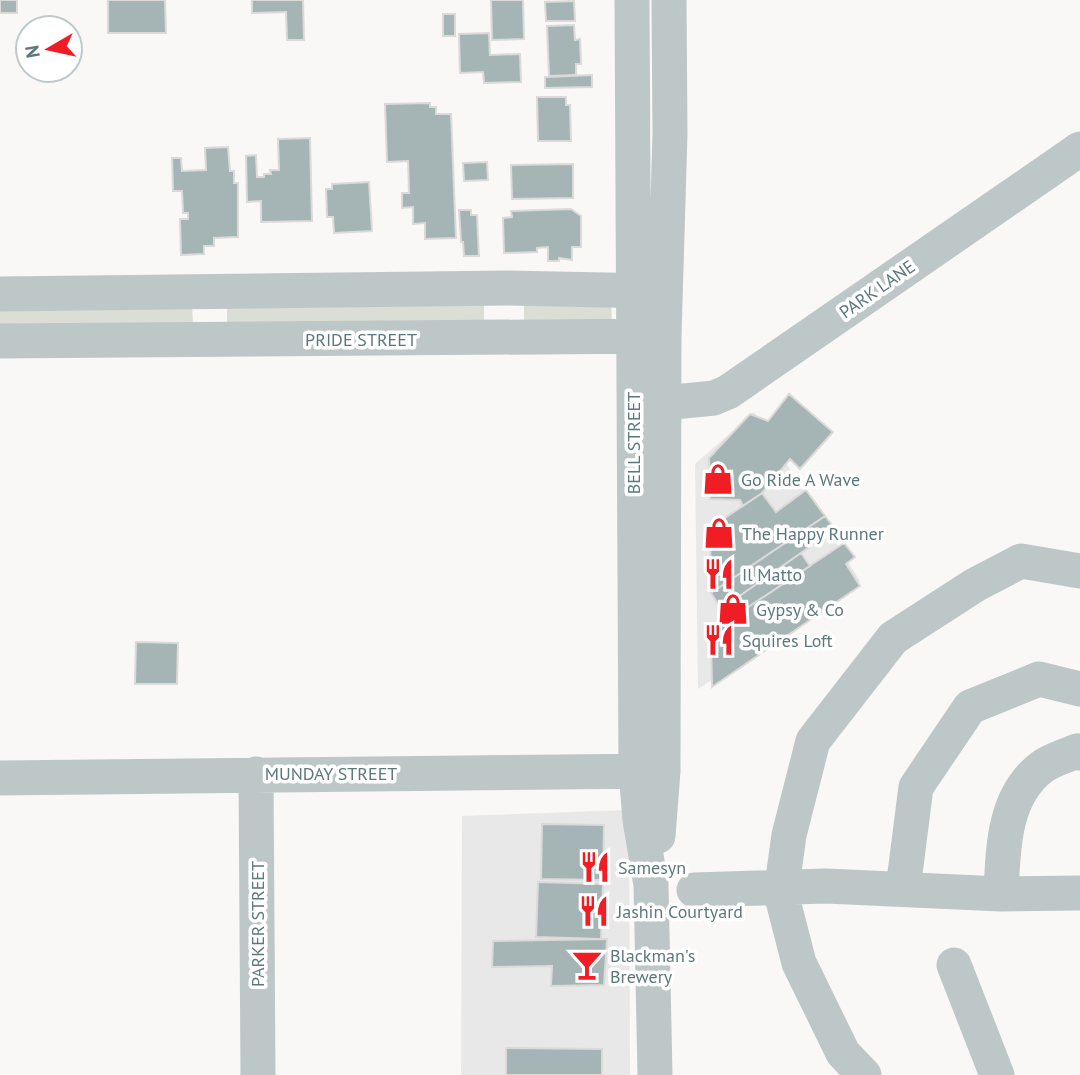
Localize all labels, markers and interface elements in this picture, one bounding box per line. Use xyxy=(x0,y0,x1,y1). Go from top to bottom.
north arrow xyxy=(14,14,84,84)
text: N xyxy=(19,44,45,60)
street label: PARK LANE xyxy=(835,255,919,323)
street label: PRIDE STREET xyxy=(305,328,417,351)
street label: BELL STREET xyxy=(622,392,645,494)
shop icon: Go Ride A Wave xyxy=(701,462,735,496)
place label: Go Ride A Wave xyxy=(741,468,860,491)
shop icon: The Happy Runner xyxy=(702,516,736,550)
place label: The Happy Runner xyxy=(742,522,884,545)
restaurant icon: Il Matto xyxy=(702,557,736,591)
place label: Il Matto xyxy=(742,563,802,586)
shop icon: Gypsy & Co xyxy=(716,592,750,626)
place label: Gypsy & Co xyxy=(756,598,844,621)
restaurant icon: Squires Loft xyxy=(702,623,736,657)
place label: Squires Loft xyxy=(742,629,833,652)
street label: MUNDAY STREET xyxy=(265,762,397,785)
restaurant icon: Samesyn xyxy=(578,850,612,884)
place label: Samesyn xyxy=(618,856,686,879)
street label: PARKER STREET xyxy=(246,861,269,987)
restaurant icon: Jashin Courtyard xyxy=(577,894,611,928)
place label: Jashin Courtyard xyxy=(616,900,743,923)
place label: Blackman's Brewery xyxy=(610,944,695,988)
bar icon: Blackman's Brewery xyxy=(570,948,604,982)

